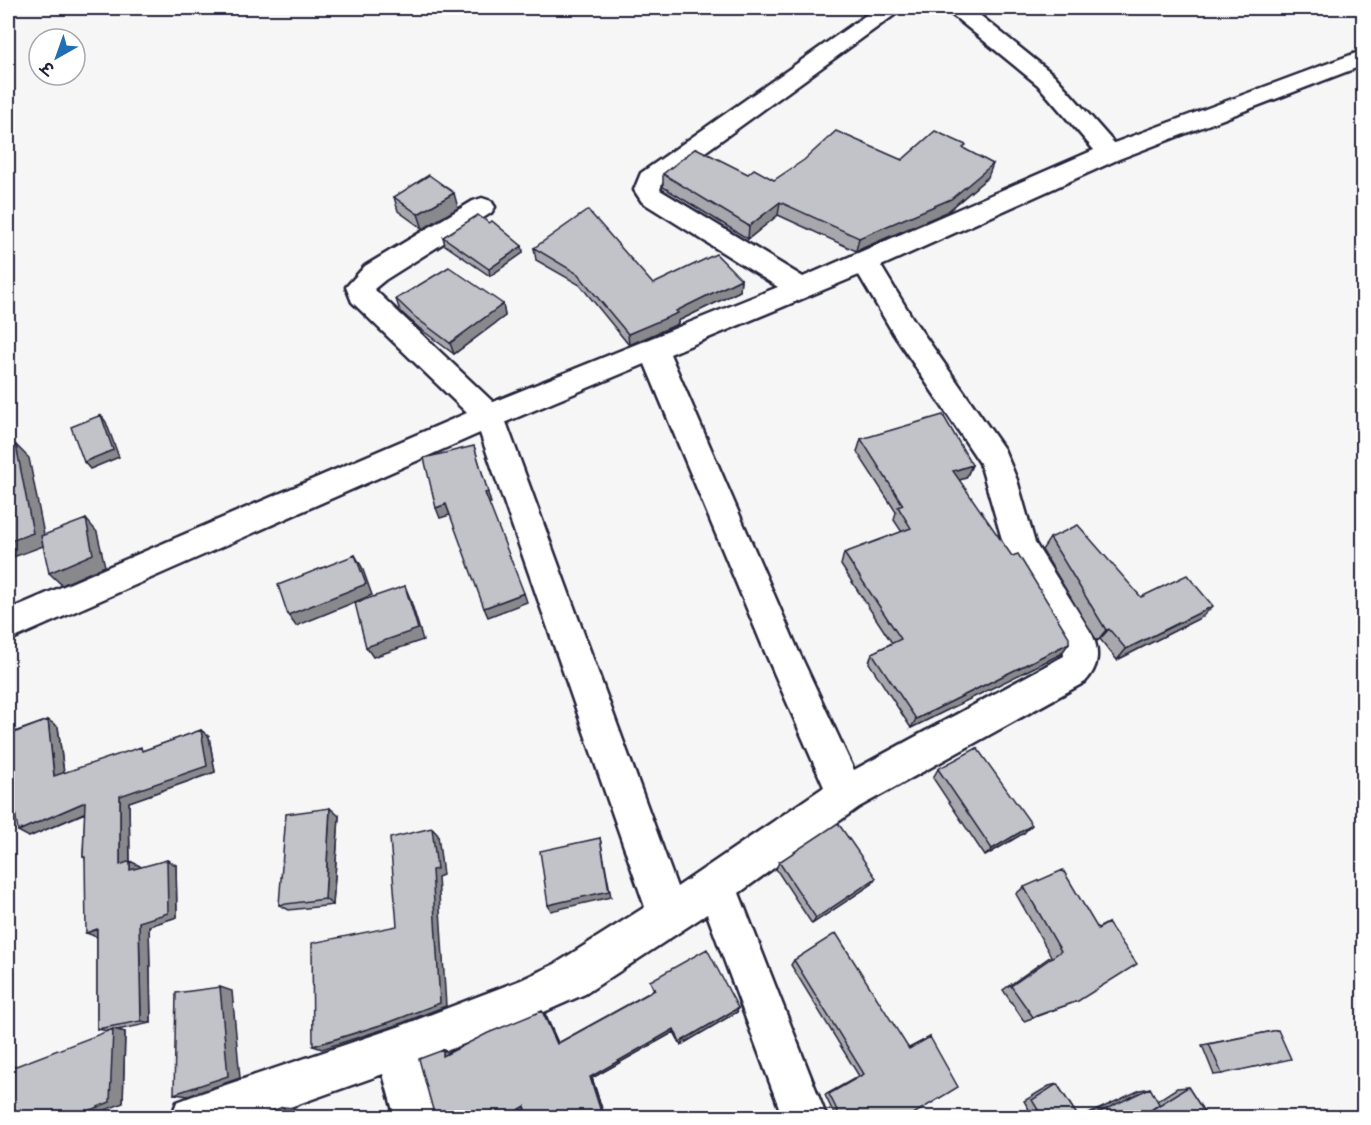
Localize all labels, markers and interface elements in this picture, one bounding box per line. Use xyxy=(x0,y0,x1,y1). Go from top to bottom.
north arrow xyxy=(27,27,87,87)
text: उ xyxy=(38,54,61,78)

